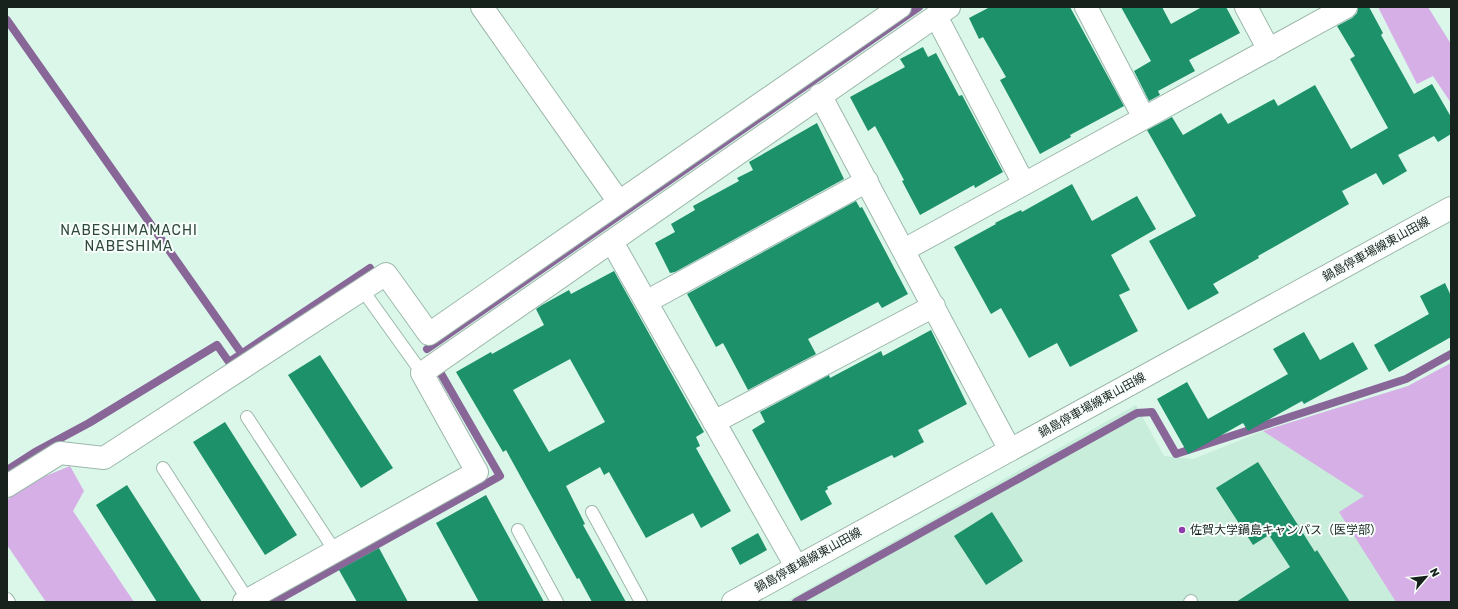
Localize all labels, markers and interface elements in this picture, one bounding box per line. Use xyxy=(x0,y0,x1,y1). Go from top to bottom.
street label: 鍋島停車場線東山田線 xyxy=(1320,214,1432,284)
district label: NABESHIMAMACHI NABESHIMA xyxy=(60,222,198,255)
street label: 鍋島停車場線東山田線 xyxy=(1036,370,1148,440)
place label: 佐賀大学鍋島キャンパス（医学部） xyxy=(1190,523,1382,537)
street label: 鍋島停車場線東山田線 xyxy=(752,525,864,595)
marker: 佐賀大学鍋島キャンパス（医学部） xyxy=(1177,525,1187,535)
north arrow xyxy=(1406,557,1446,597)
text: N xyxy=(1427,566,1442,579)

